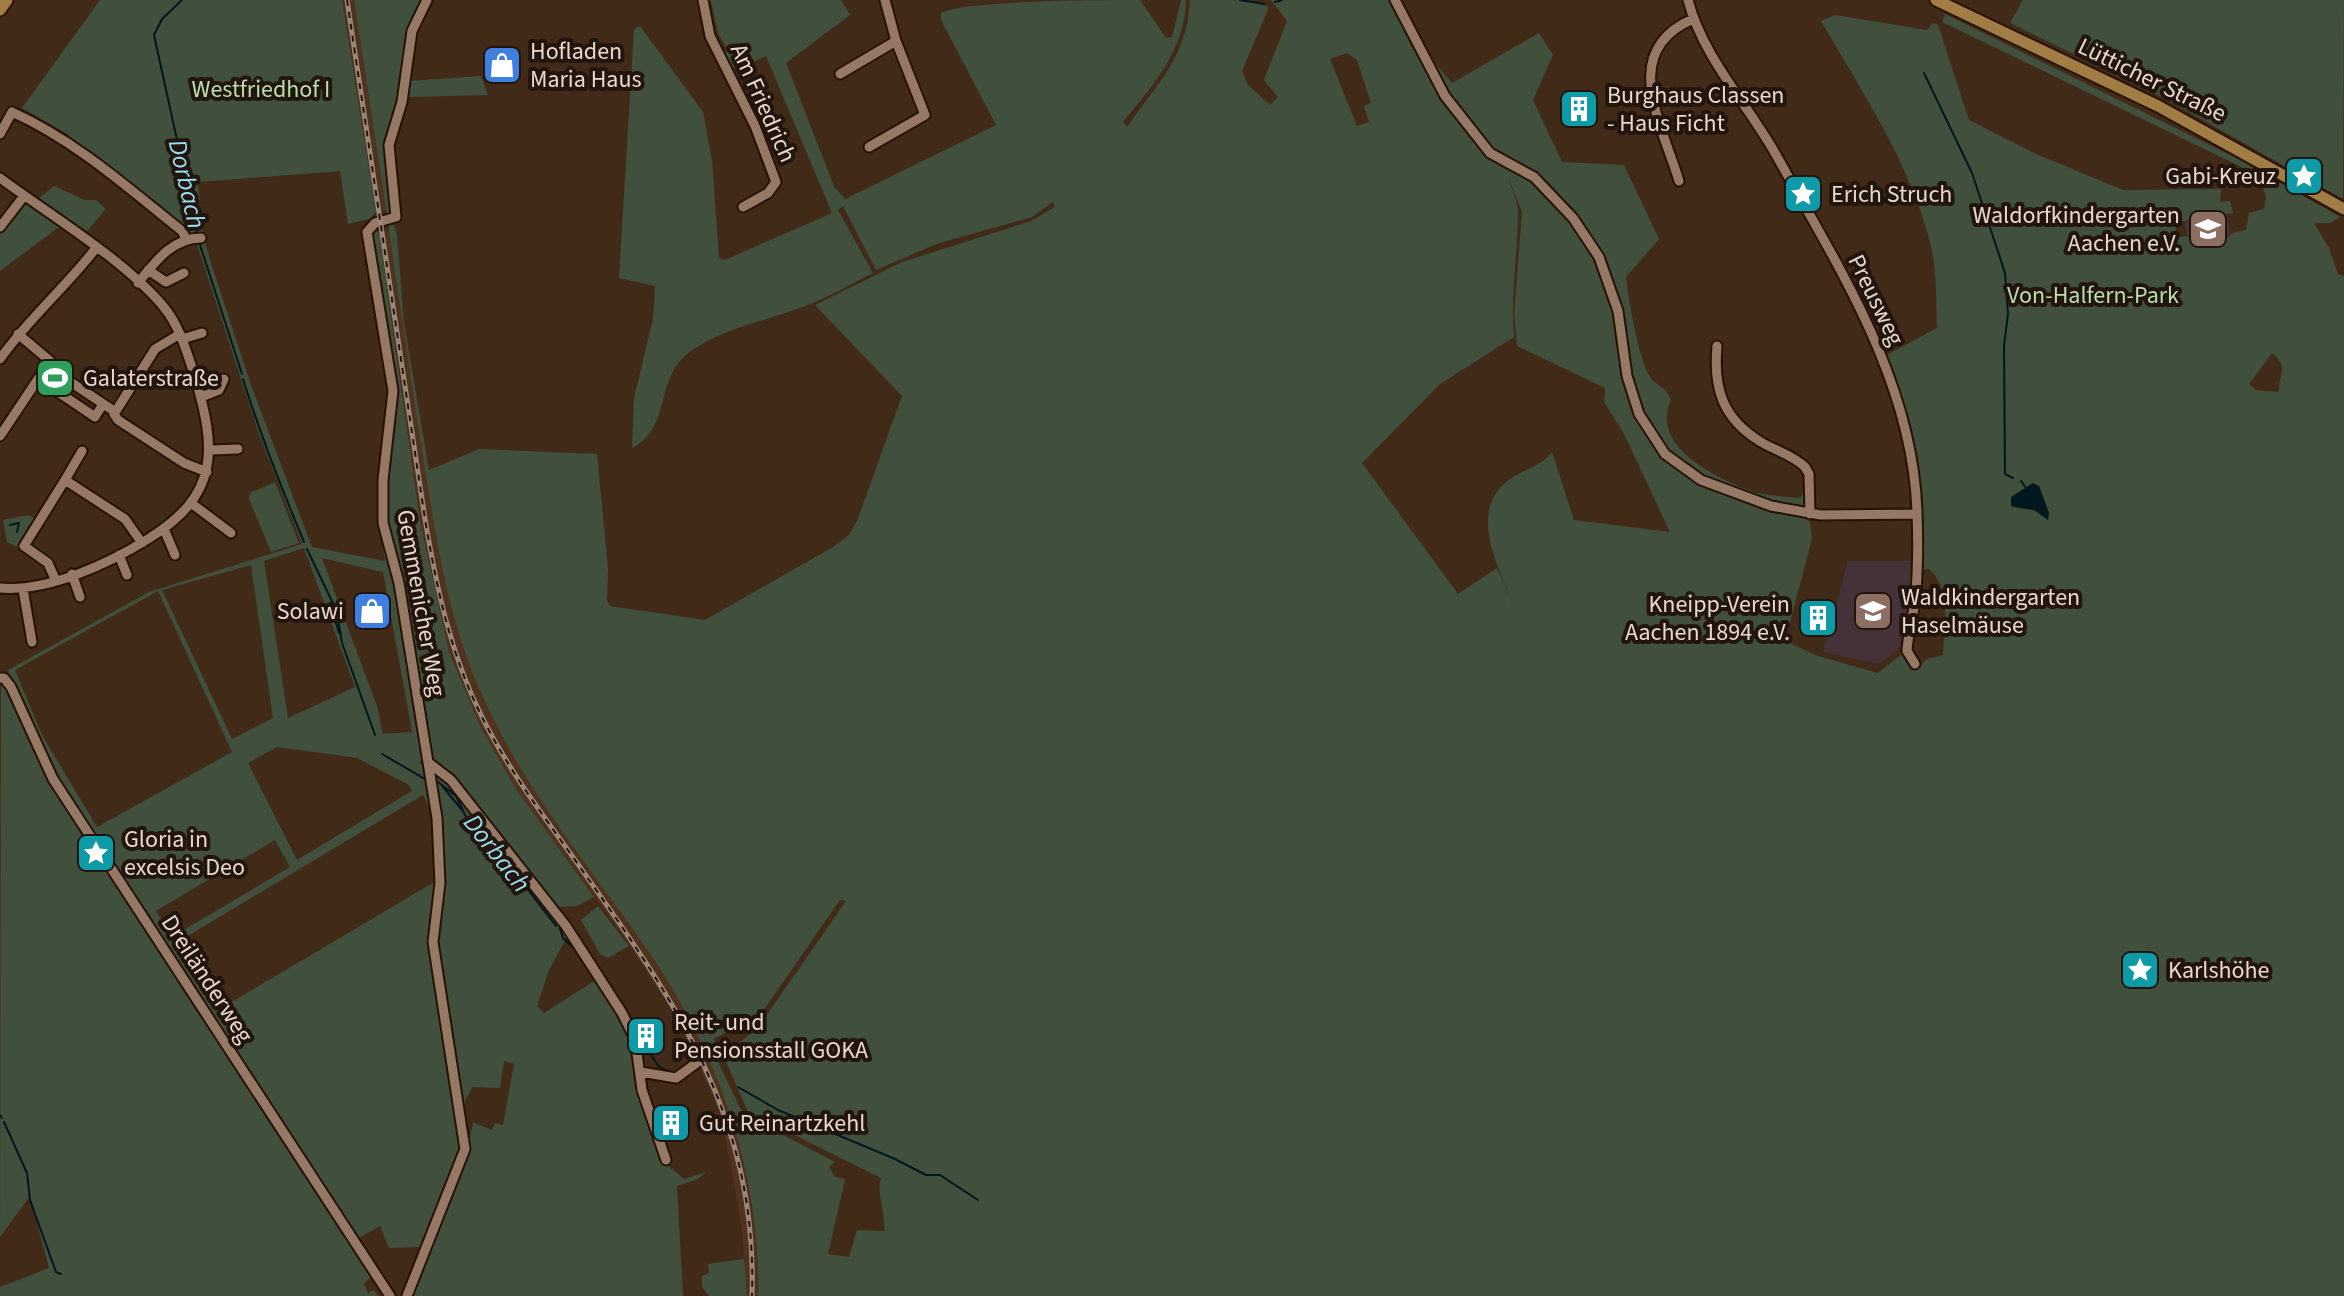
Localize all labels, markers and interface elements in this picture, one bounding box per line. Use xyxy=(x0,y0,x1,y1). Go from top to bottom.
street label: Lütticher Straße xyxy=(2072,29,2232,131)
place label: Hofladen Maria Haus xyxy=(530,34,642,97)
street label: Am Friedrich xyxy=(721,38,805,168)
shop icon: Hofladen Maria Haus xyxy=(481,44,523,86)
park label: Westfriedhof I xyxy=(192,72,330,107)
place label: Burghaus Classen - Haus Ficht xyxy=(1607,78,1784,141)
building icon: Burghaus Classen - Haus Ficht xyxy=(1558,88,1600,130)
water label: Dorbach xyxy=(159,136,215,232)
place icon: Gabi-Kreuz xyxy=(2283,155,2325,197)
place label: Gabi-Kreuz xyxy=(2165,159,2276,194)
place icon: Erich Struch xyxy=(1782,173,1824,215)
place label: Erich Struch xyxy=(1831,177,1952,212)
place label: Waldorfkindergarten Aachen e.V. xyxy=(1972,198,2180,261)
school or university icon: Waldorfkindergarten Aachen e.V. xyxy=(2187,208,2229,250)
street label: Preusweg xyxy=(1839,248,1913,352)
park label: Von-Halfern-Park xyxy=(2007,278,2179,313)
sports icon: Galaterstraße xyxy=(34,357,76,399)
place label: Galaterstraße xyxy=(83,361,219,396)
street label: Gemmenicher Weg xyxy=(387,507,455,699)
place label: Waldkindergarten Haselmäuse xyxy=(1901,580,2080,643)
place label: Kneipp-Verein Aachen 1894 e.V. xyxy=(1625,587,1790,650)
shop icon: Solawi xyxy=(351,590,393,632)
school or university icon: Waldkindergarten Haselmäuse xyxy=(1852,590,1894,632)
place label: Solawi xyxy=(277,594,344,629)
building icon: Kneipp-Verein Aachen 1894 e.V. xyxy=(1797,597,1839,639)
water label: Dorbach xyxy=(455,806,539,900)
place label: Gloria in excelsis Deo xyxy=(124,822,245,885)
place icon: Gloria in excelsis Deo xyxy=(75,832,117,874)
street label: Dreiländerweg xyxy=(152,908,262,1050)
place icon: Karlshöhe xyxy=(2119,949,2161,991)
place label: Karlshöhe xyxy=(2168,953,2270,988)
place label: Reit- und Pensionsstall GOKA xyxy=(674,1005,868,1068)
building icon: Reit- und Pensionsstall GOKA xyxy=(625,1015,667,1057)
building icon: Gut Reinartzkehl xyxy=(650,1102,692,1144)
place label: Gut Reinartzkehl xyxy=(699,1106,865,1141)

